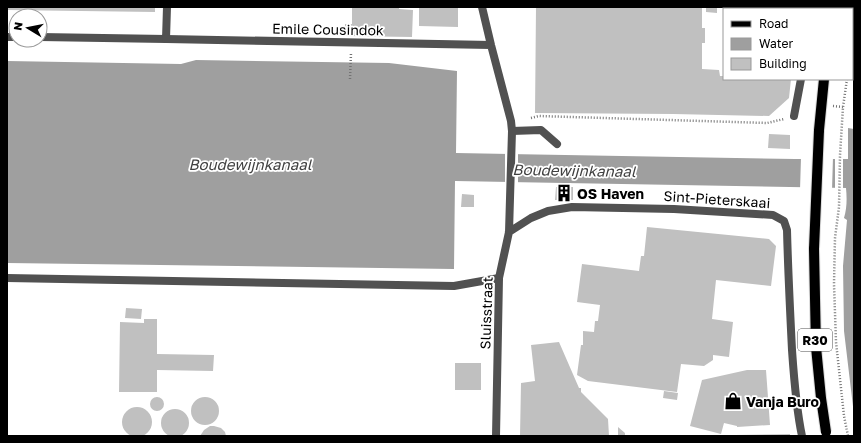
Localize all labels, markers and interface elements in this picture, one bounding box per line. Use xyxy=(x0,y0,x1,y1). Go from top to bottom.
north arrow xyxy=(8,8,48,48)
legend xyxy=(723,8,853,80)
text: Road xyxy=(759,16,788,31)
street label: Emile Cousindok xyxy=(272,20,384,38)
text: N xyxy=(11,21,25,31)
text: Water xyxy=(759,36,793,51)
text: Building xyxy=(759,56,807,71)
water label: Boudewijnkanaal xyxy=(188,155,313,174)
water label: Boudewijnkanaal xyxy=(512,160,637,181)
building icon: OS Haven xyxy=(554,183,574,203)
place label: OS Haven xyxy=(577,185,644,202)
street label: Sint-Pieterskaai xyxy=(663,187,771,211)
street label: Sluisstraat xyxy=(476,276,496,350)
road number: R30 xyxy=(798,329,832,351)
shop icon: Vanja Buro xyxy=(723,391,743,411)
place label: Vanja Buro xyxy=(746,393,819,410)

